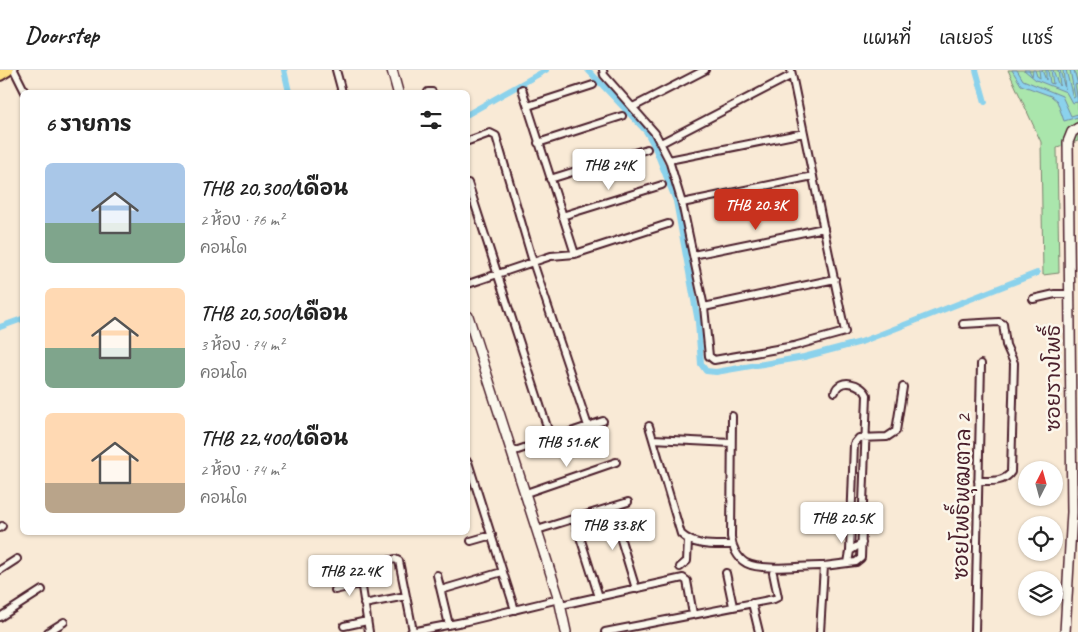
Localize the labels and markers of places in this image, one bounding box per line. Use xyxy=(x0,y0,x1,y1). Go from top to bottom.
pin: THB 24K xyxy=(563,148,655,191)
pin: THB 20.3K xyxy=(699,189,813,231)
pin: THB 51.6K xyxy=(510,426,624,468)
pin: THB 20.5K xyxy=(785,502,899,544)
pin: THB 33.8K xyxy=(556,508,670,551)
pin: THB 22.4K xyxy=(293,554,407,597)

